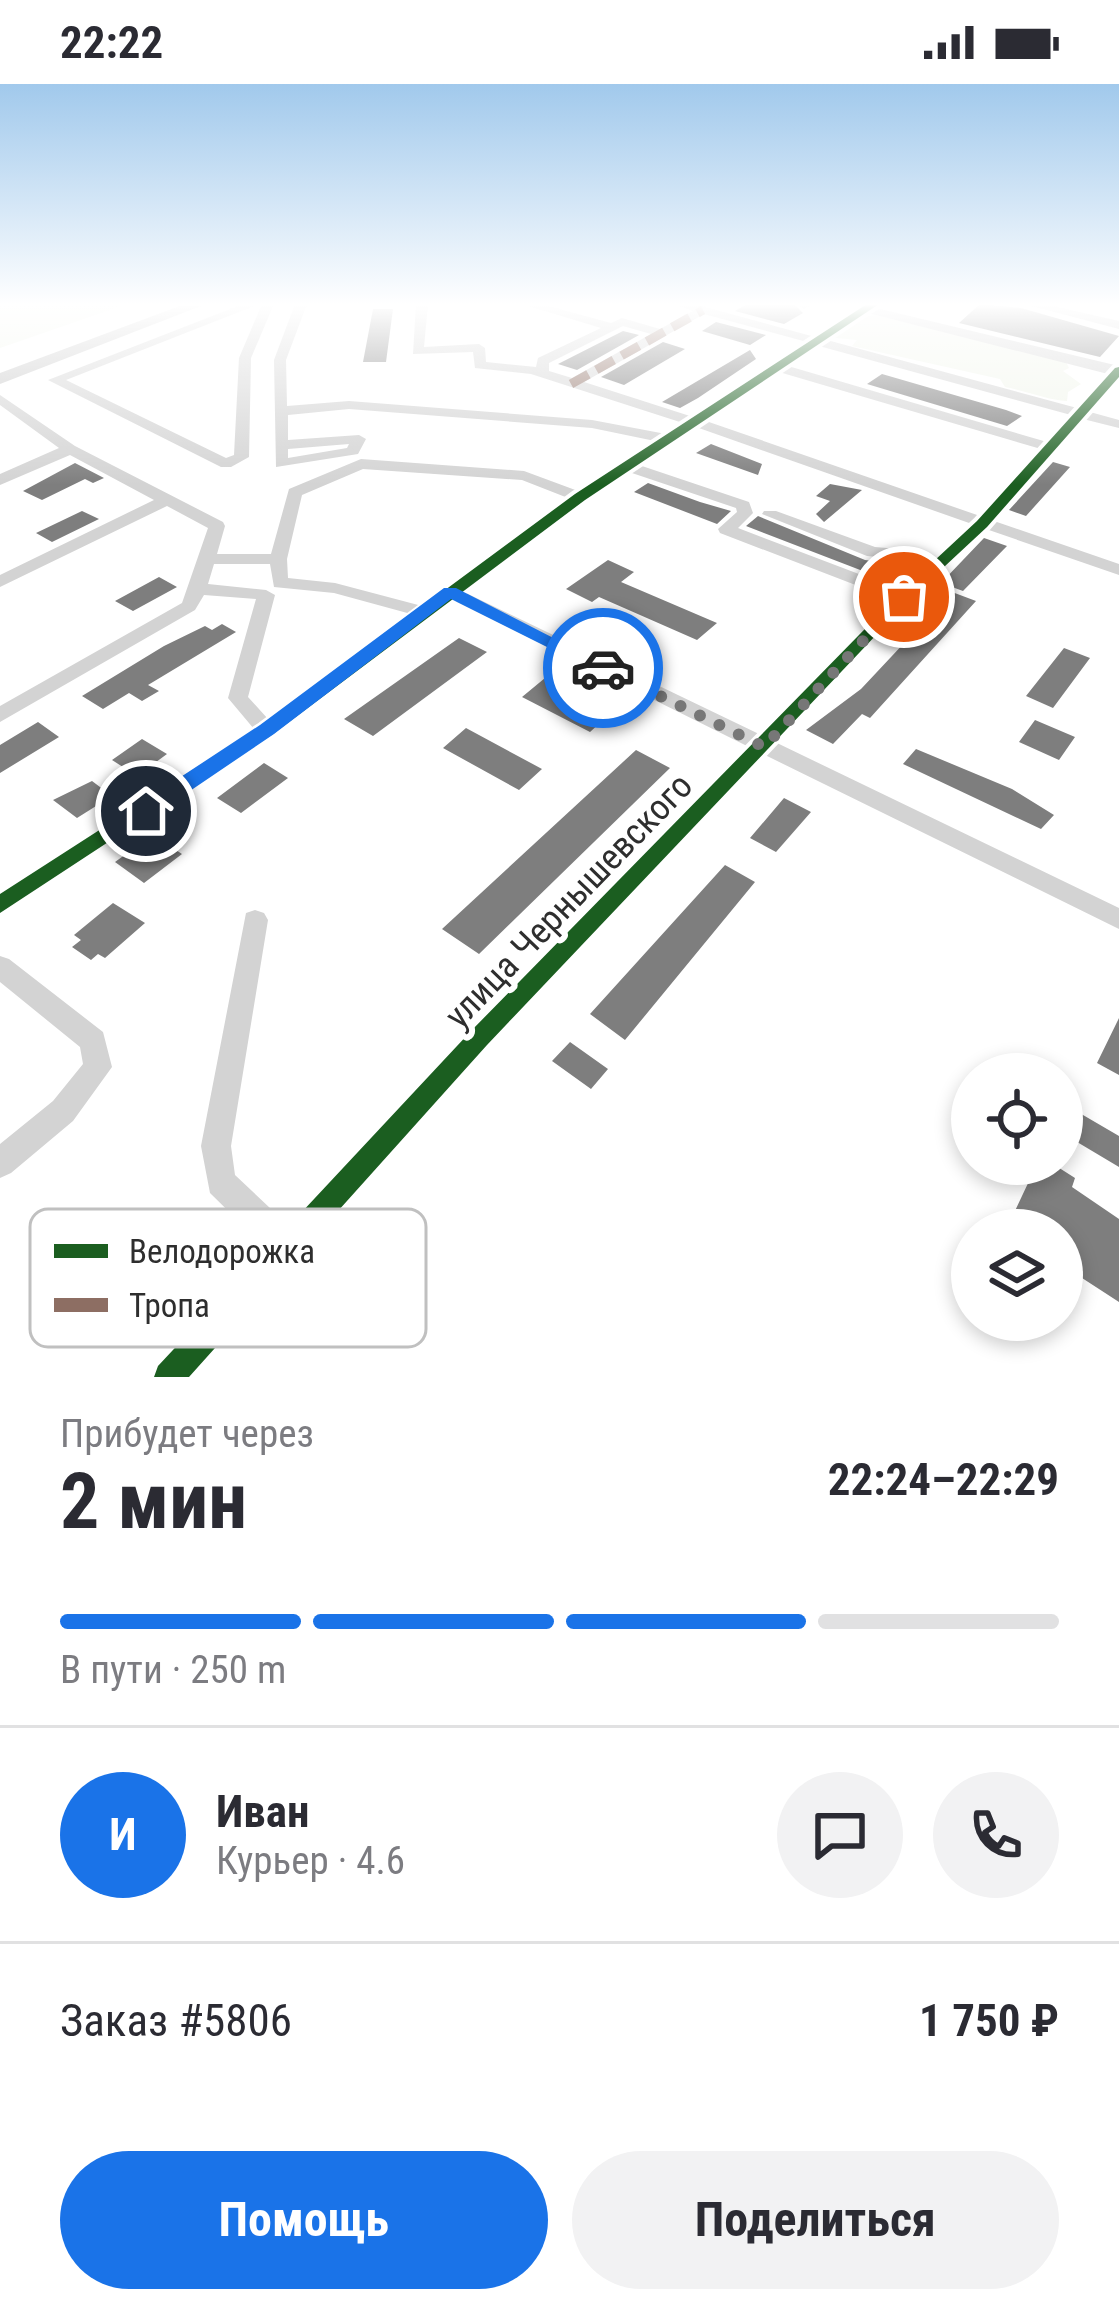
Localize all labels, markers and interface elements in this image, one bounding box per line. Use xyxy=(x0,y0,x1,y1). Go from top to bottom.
text: 22:22 xyxy=(60,16,163,69)
pin xyxy=(853,546,955,648)
icon: bag xyxy=(871,564,937,630)
courier xyxy=(543,608,663,728)
icon: car xyxy=(570,635,636,701)
pin xyxy=(95,760,197,862)
street label: улица Чернышевского xyxy=(436,765,701,1037)
icon: home xyxy=(113,778,179,844)
map controls xyxy=(951,1053,1083,1341)
button: locate xyxy=(951,1053,1083,1185)
legend xyxy=(30,1209,426,1347)
button: layers xyxy=(951,1209,1083,1341)
text: Велодорожка xyxy=(129,1232,315,1271)
text: Тропа xyxy=(129,1286,210,1325)
text: Прибудет через xyxy=(60,1411,314,1457)
text: 22:24–22:29 xyxy=(828,1453,1059,1506)
text: 2 мин xyxy=(60,1456,247,1547)
text: В пути · 250 m xyxy=(60,1647,286,1693)
button: chat xyxy=(777,1772,903,1898)
button: phone xyxy=(933,1772,1059,1898)
text: Иван xyxy=(216,1785,309,1838)
text: И xyxy=(109,1808,137,1861)
text: Курьер · 4.6 xyxy=(216,1838,405,1884)
text: Заказ #5806 xyxy=(60,1994,292,2047)
text: 1 750 ₽ xyxy=(919,1994,1059,2047)
button: Помощь xyxy=(60,2151,548,2289)
button: Поделиться xyxy=(572,2151,1059,2289)

